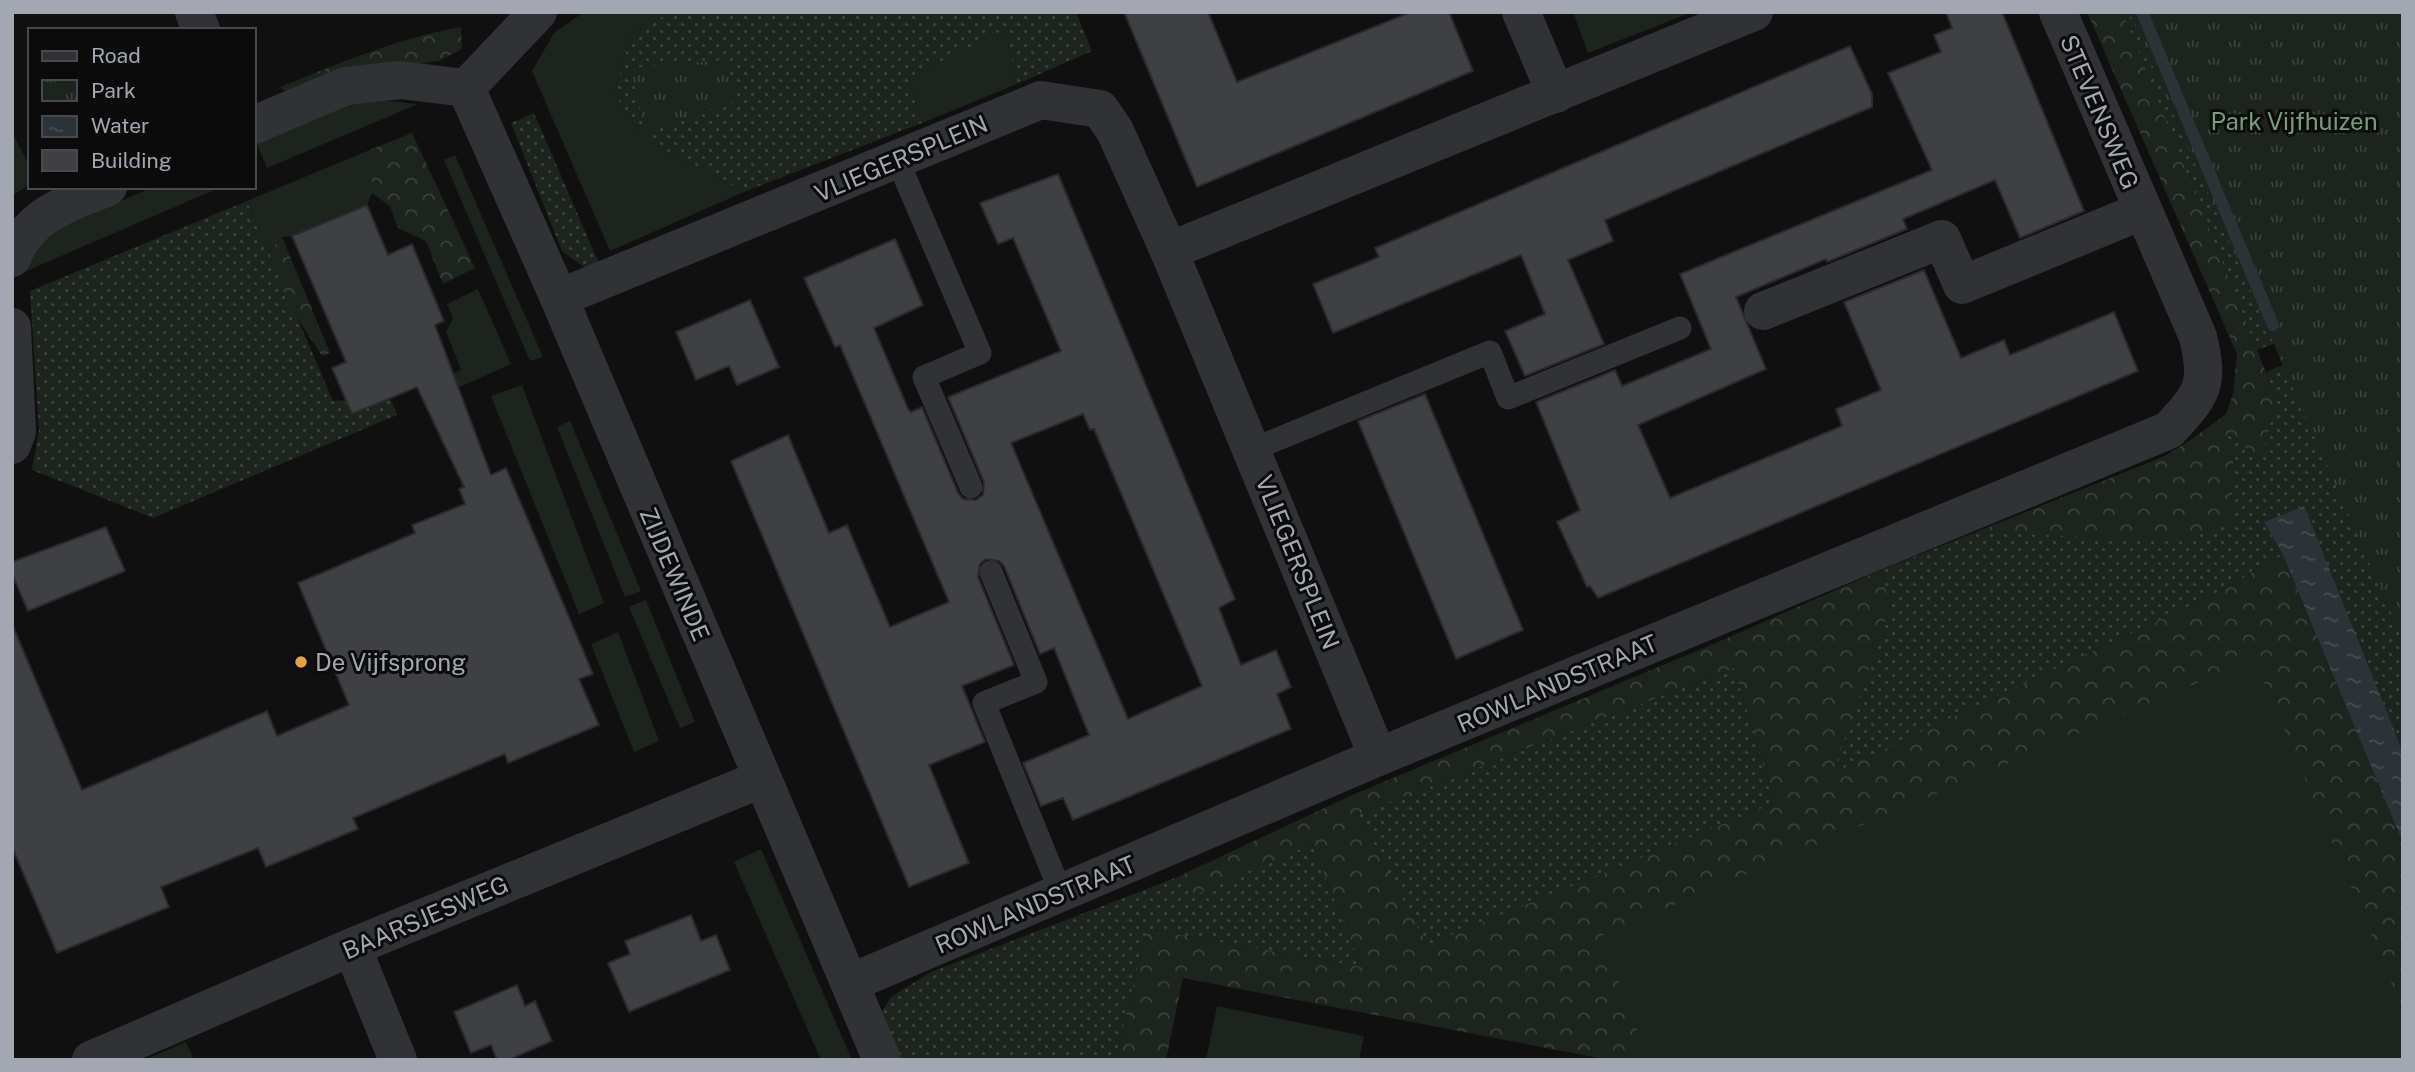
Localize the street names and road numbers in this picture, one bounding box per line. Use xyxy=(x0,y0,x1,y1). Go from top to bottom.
street label: STEVENSWEG xyxy=(2055,31,2145,193)
street label: VLIEGERSPLEIN xyxy=(810,109,992,207)
street label: VLIEGERSPLEIN xyxy=(1250,471,1346,653)
street label: ZIJDEWINDE xyxy=(634,503,716,645)
street label: ROWLANDSTRAAT xyxy=(1453,628,1661,738)
street label: ROWLANDSTRAAT xyxy=(931,849,1139,959)
street label: BAARSJESWEG xyxy=(338,869,512,965)

